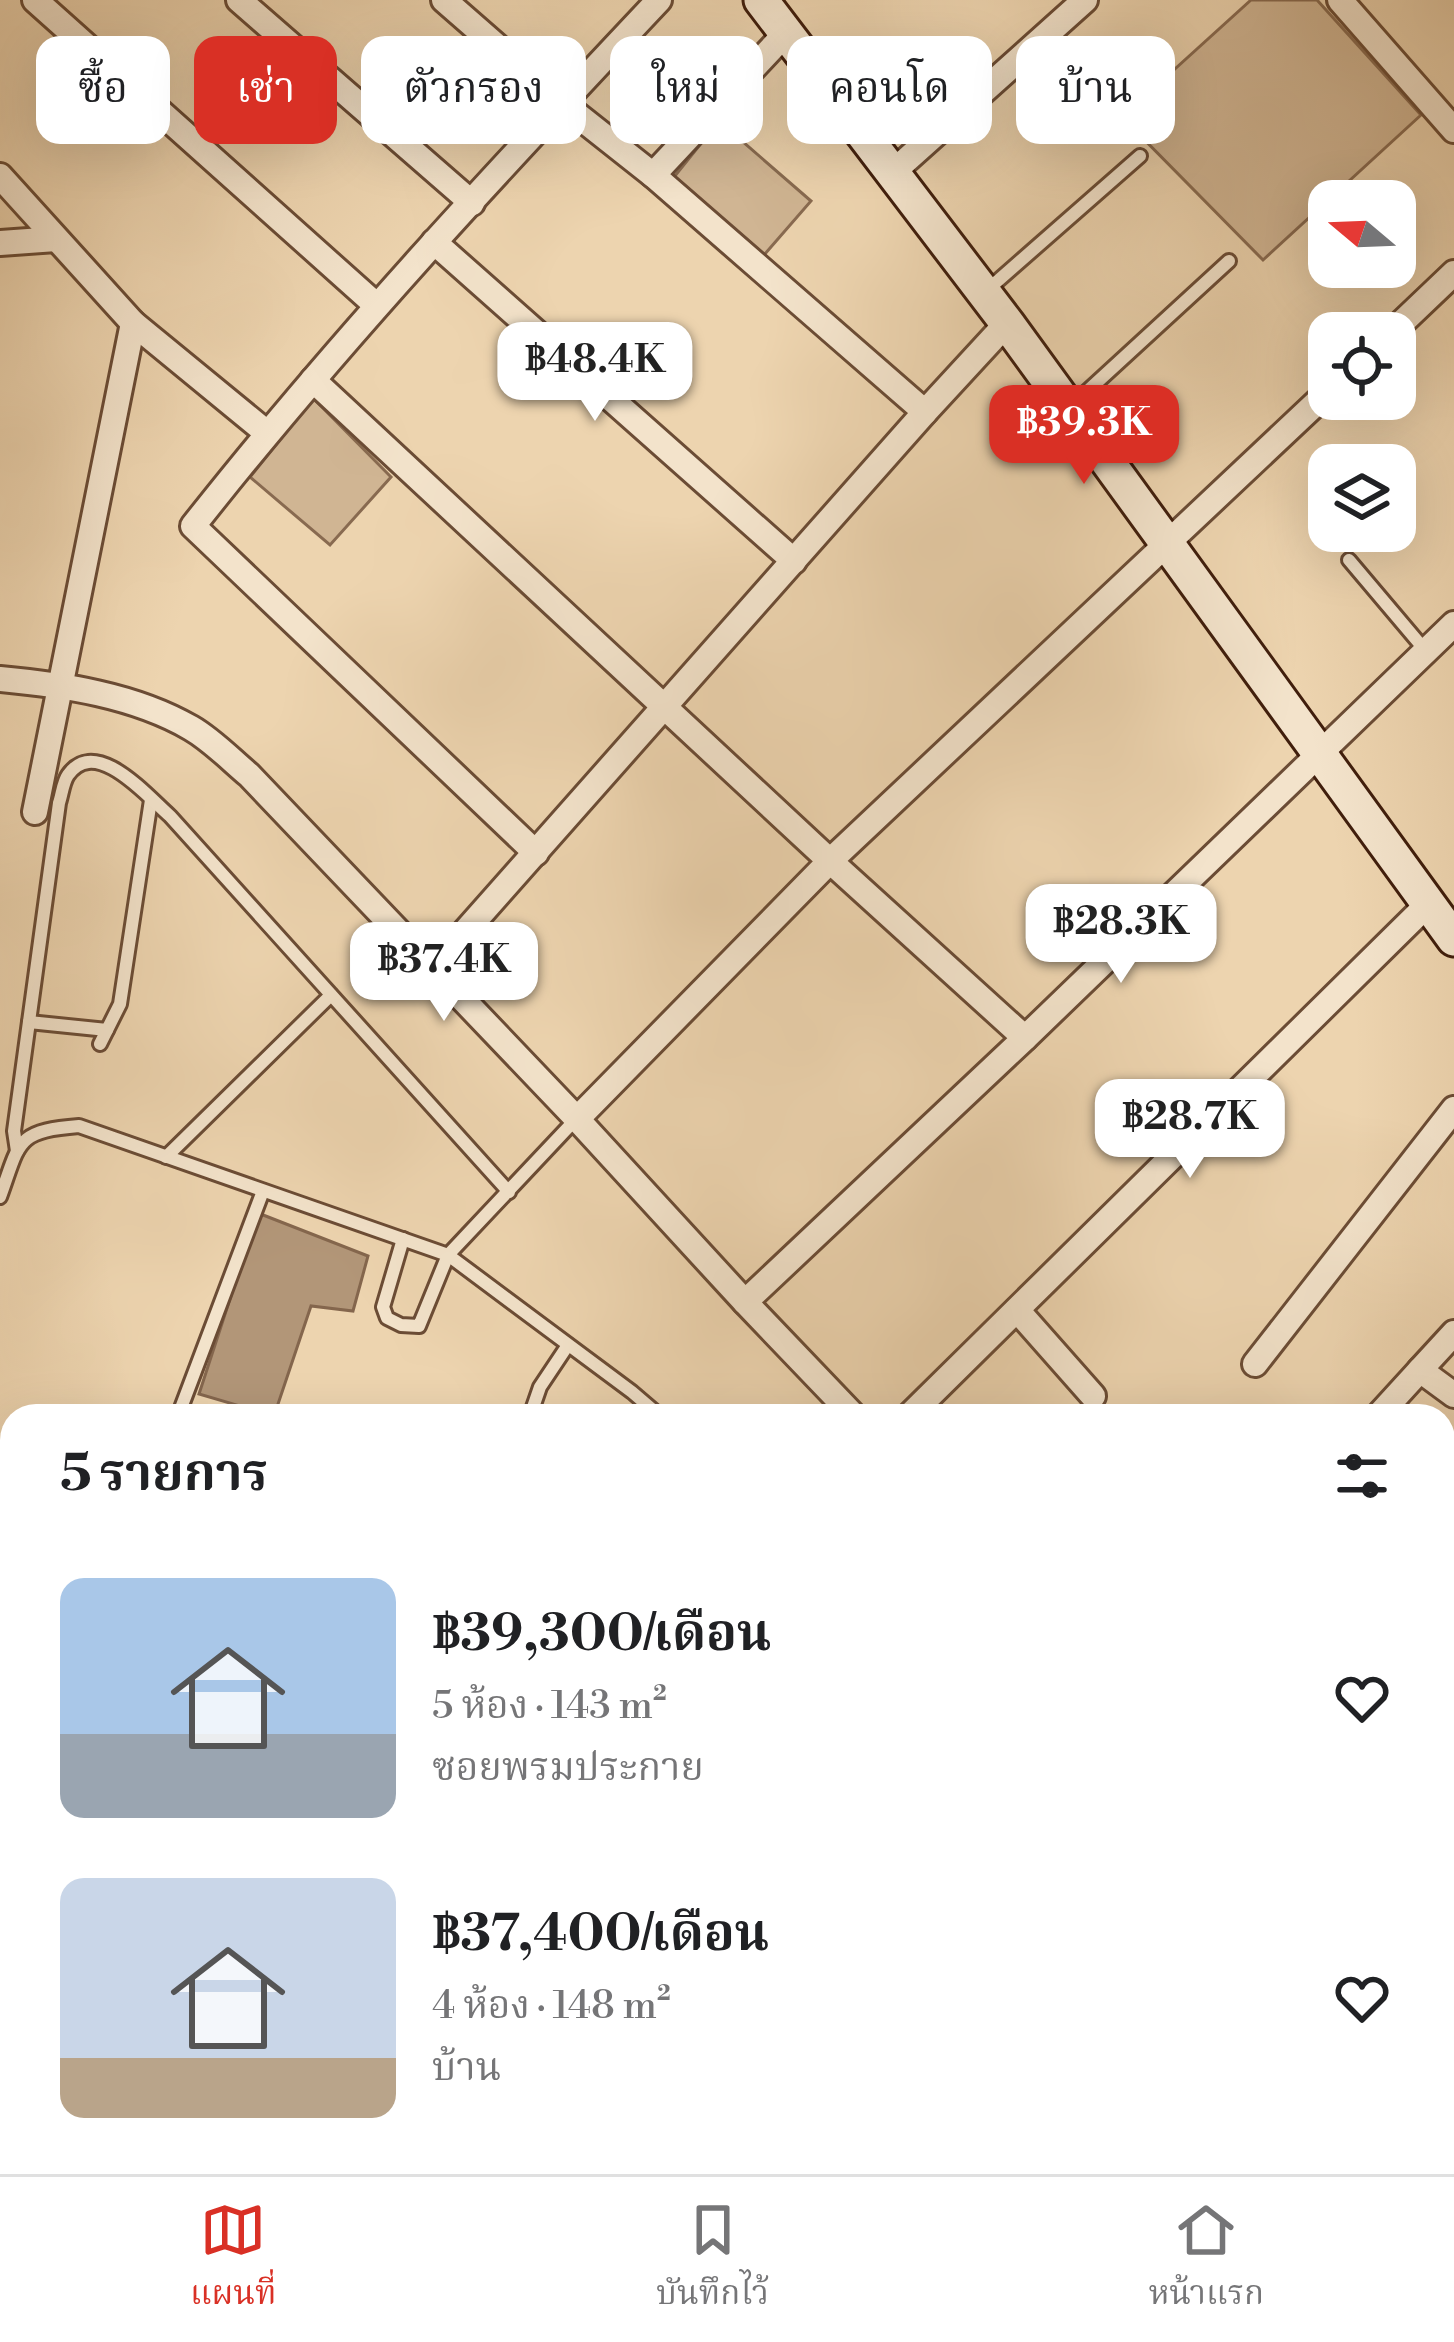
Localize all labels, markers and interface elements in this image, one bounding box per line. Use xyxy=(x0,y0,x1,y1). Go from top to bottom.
chip: ซื้อ xyxy=(36,36,170,144)
chip: เช่า xyxy=(194,36,337,144)
chip: ตัวกรอง xyxy=(361,36,586,144)
chip: ใหม่ xyxy=(610,36,763,144)
chip: คอนโด xyxy=(787,36,992,144)
chip: บ้าน xyxy=(1016,36,1175,144)
north arrow xyxy=(1308,180,1416,288)
map controls xyxy=(1308,180,1416,552)
button: locate xyxy=(1308,312,1416,420)
pin: ฿48.4K xyxy=(497,322,693,424)
text: ฿48.4K xyxy=(524,336,666,385)
pin: ฿39.3K xyxy=(986,385,1182,487)
text: ฿39.3K xyxy=(1016,399,1152,448)
button: layers xyxy=(1308,444,1416,552)
pin: ฿28.3K xyxy=(1023,884,1219,986)
text: ฿28.3K xyxy=(1053,898,1189,947)
pin: ฿37.4K xyxy=(346,922,542,1024)
text: ฿37.4K xyxy=(377,936,511,985)
pin: ฿28.7K xyxy=(1092,1079,1288,1181)
text: ฿28.7K xyxy=(1122,1093,1258,1142)
text: 5 รายการ xyxy=(60,1443,268,1507)
icon: filters xyxy=(1329,1443,1395,1509)
text: ฿39,300/เดือน xyxy=(432,1603,771,1667)
icon: home xyxy=(156,1626,300,1770)
icon: heart xyxy=(1329,1665,1395,1731)
text: 5 ห้อง · 143 m² xyxy=(432,1682,667,1731)
text: ซอยพรมประกาย xyxy=(432,1744,704,1793)
text: ฿37,400/เดือน xyxy=(432,1903,769,1967)
icon: home xyxy=(156,1926,300,2070)
icon: heart xyxy=(1329,1965,1395,2031)
text: 4 ห้อง · 148 m² xyxy=(432,1982,671,2031)
text: บ้าน xyxy=(432,2044,501,2093)
tab: แผนที่ xyxy=(190,2197,276,2322)
tab: บันทึกไว้ xyxy=(656,2197,769,2322)
tab: หน้าแรก xyxy=(1149,2197,1264,2322)

